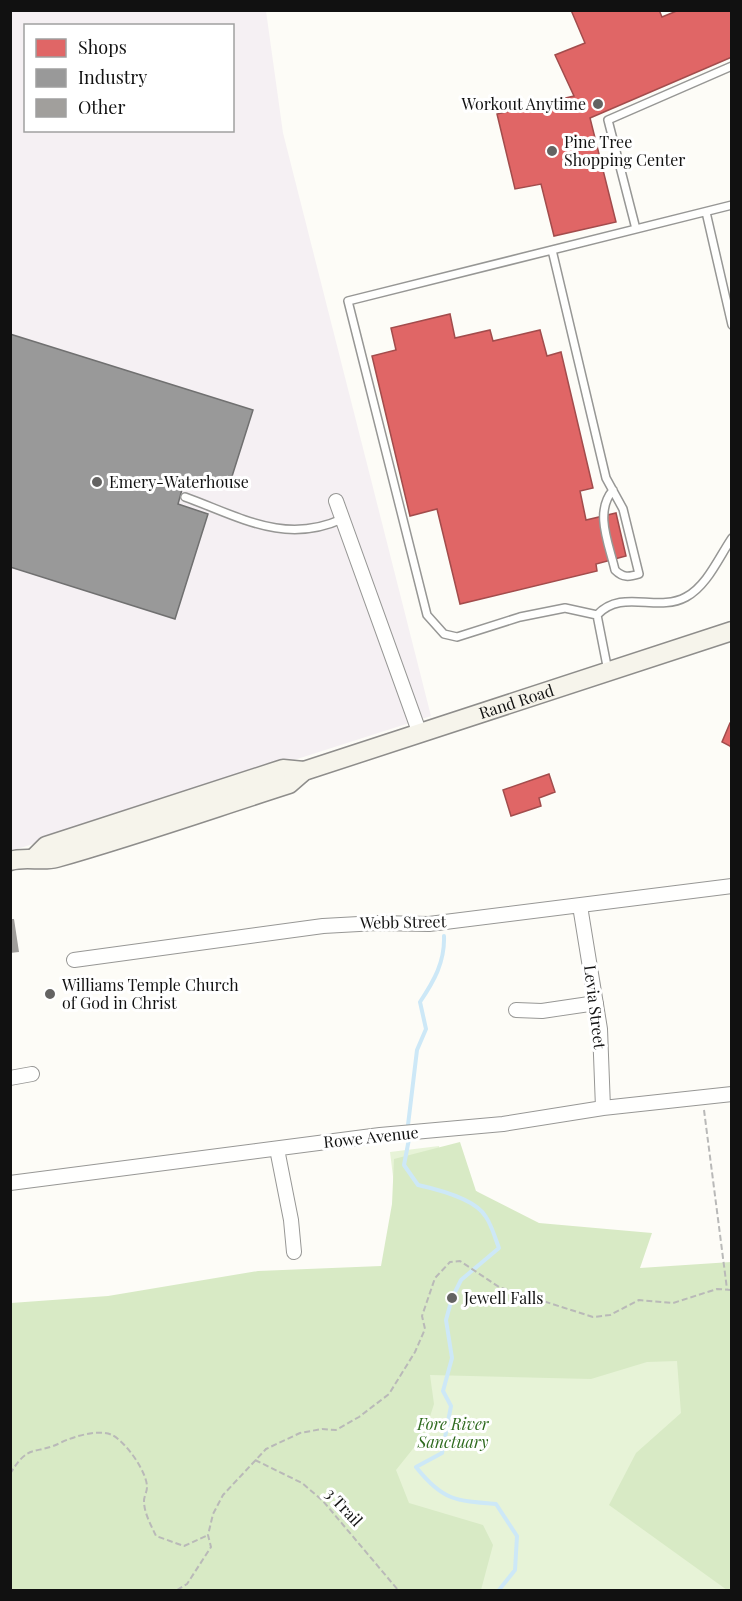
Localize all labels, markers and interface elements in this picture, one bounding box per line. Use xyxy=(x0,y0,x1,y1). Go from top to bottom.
legend xyxy=(24,24,234,132)
text: Shops xyxy=(78,35,127,59)
text: Industry xyxy=(78,65,147,89)
place label: Workout Anytime xyxy=(461,93,586,114)
text: Other xyxy=(78,95,125,119)
marker: Workout Anytime xyxy=(591,97,605,111)
place label: Pine Tree Shopping Center xyxy=(564,131,685,170)
marker: Pine Tree Shopping Center xyxy=(545,144,559,158)
place label: Emery-Waterhouse xyxy=(109,471,249,492)
marker: Emery-Waterhouse xyxy=(90,475,104,489)
street label: Rand Road xyxy=(476,679,556,723)
street label: Webb Street xyxy=(359,910,447,933)
street label: Levia Street xyxy=(580,964,611,1051)
place label: Williams Temple Church of God in Christ xyxy=(61,974,239,1013)
marker: Williams Temple Church of God in Christ xyxy=(43,987,57,1001)
street label: Rowe Avenue xyxy=(322,1121,420,1152)
place label: Jewell Falls xyxy=(463,1287,544,1308)
marker: Jewell Falls xyxy=(445,1291,459,1305)
park label: Fore River Sanctuary xyxy=(416,1413,490,1452)
street label: 3 Trail xyxy=(321,1483,368,1531)

